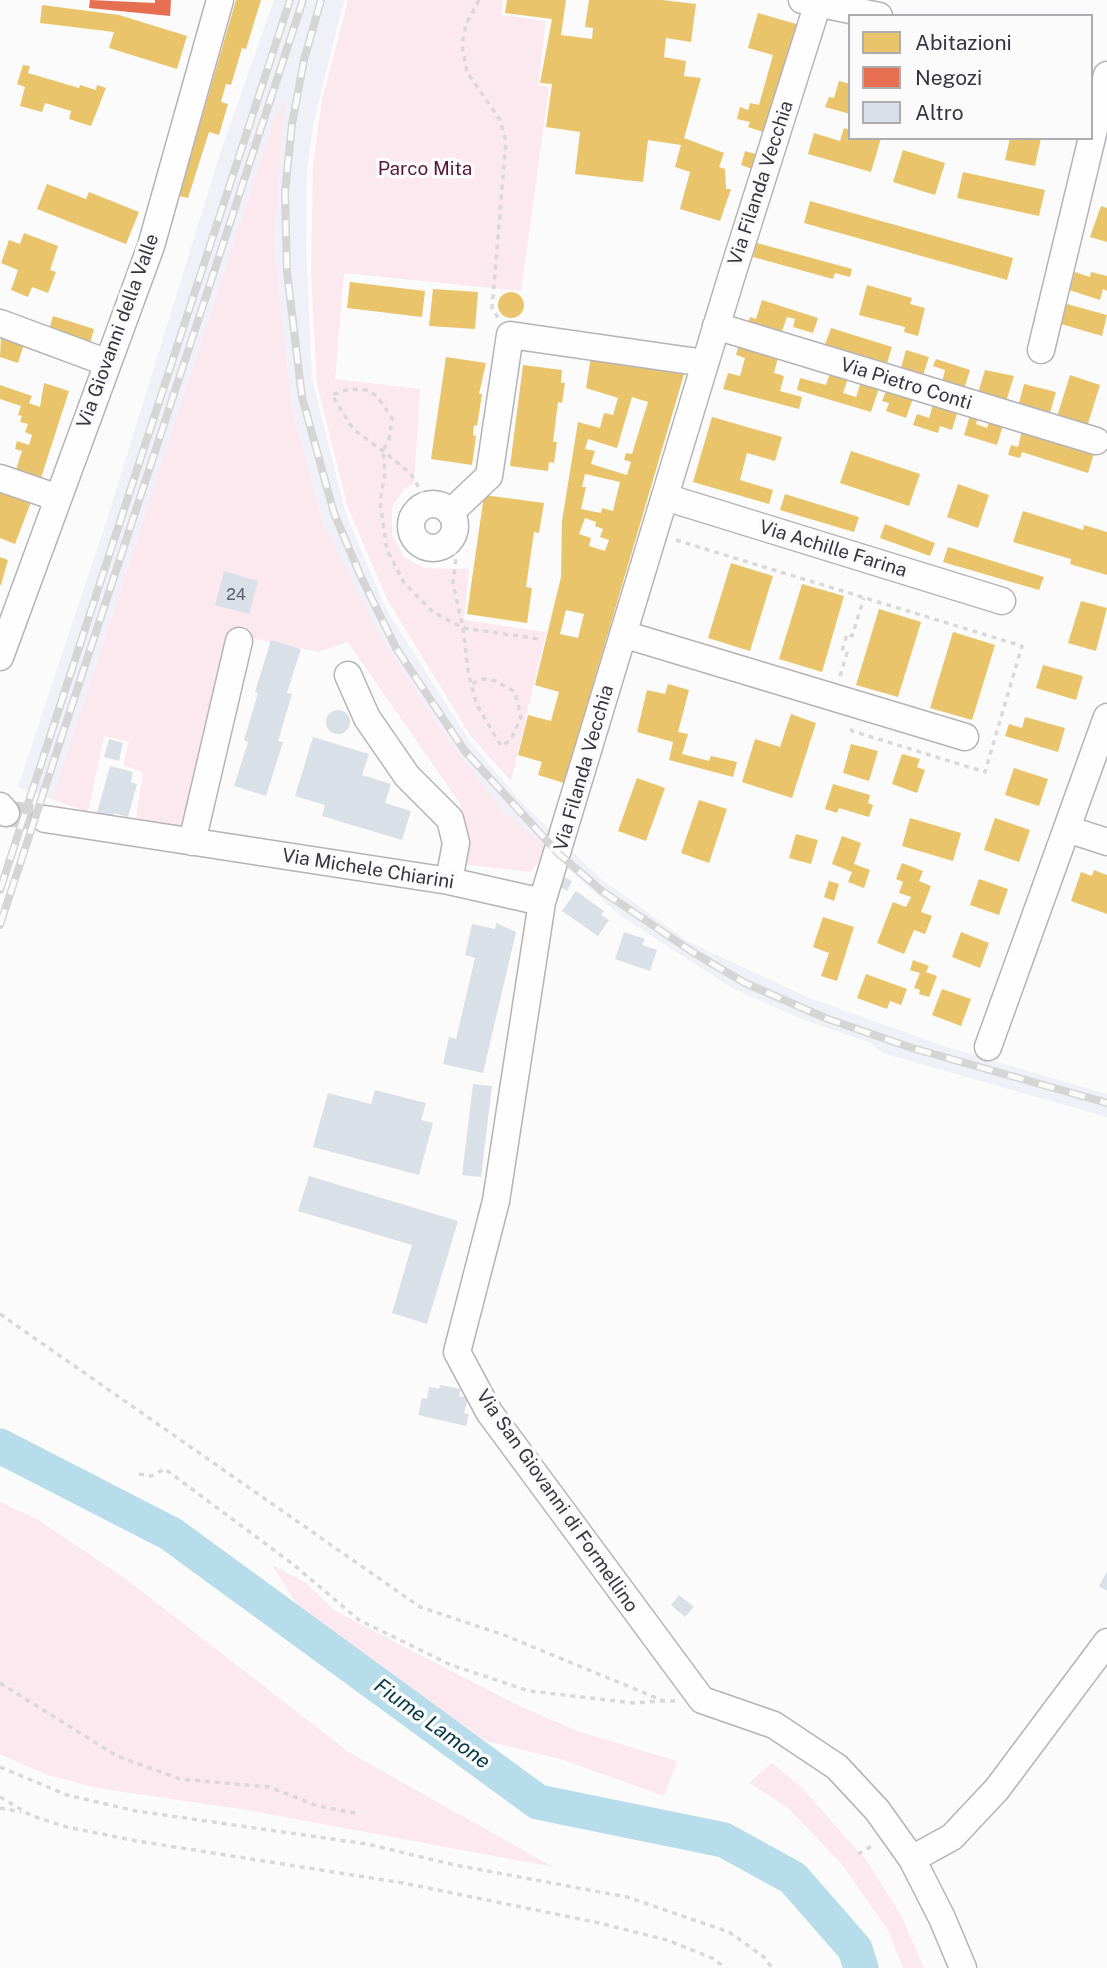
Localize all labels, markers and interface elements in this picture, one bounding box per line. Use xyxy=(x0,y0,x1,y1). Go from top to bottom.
legend xyxy=(848,14,1093,140)
text: Abitazioni xyxy=(915,30,1012,55)
text: Negozi xyxy=(915,65,982,90)
street label: Via Filanda Vecchia xyxy=(724,98,798,268)
text: Altro xyxy=(915,100,964,125)
park label: Parco Mita xyxy=(378,158,472,180)
street label: Via Giovanni della Valle xyxy=(72,231,164,431)
street label: Via Pietro Conti xyxy=(838,353,974,415)
street label: Via Achille Farina xyxy=(756,516,910,582)
house number: 24 xyxy=(226,585,246,605)
street label: Via Filanda Vecchia xyxy=(549,682,619,854)
street label: Via Michele Chiarini xyxy=(280,844,456,894)
street label: Via San Giovanni di Formellino xyxy=(471,1385,643,1617)
water label: Fiume Lamone xyxy=(369,1673,495,1775)

